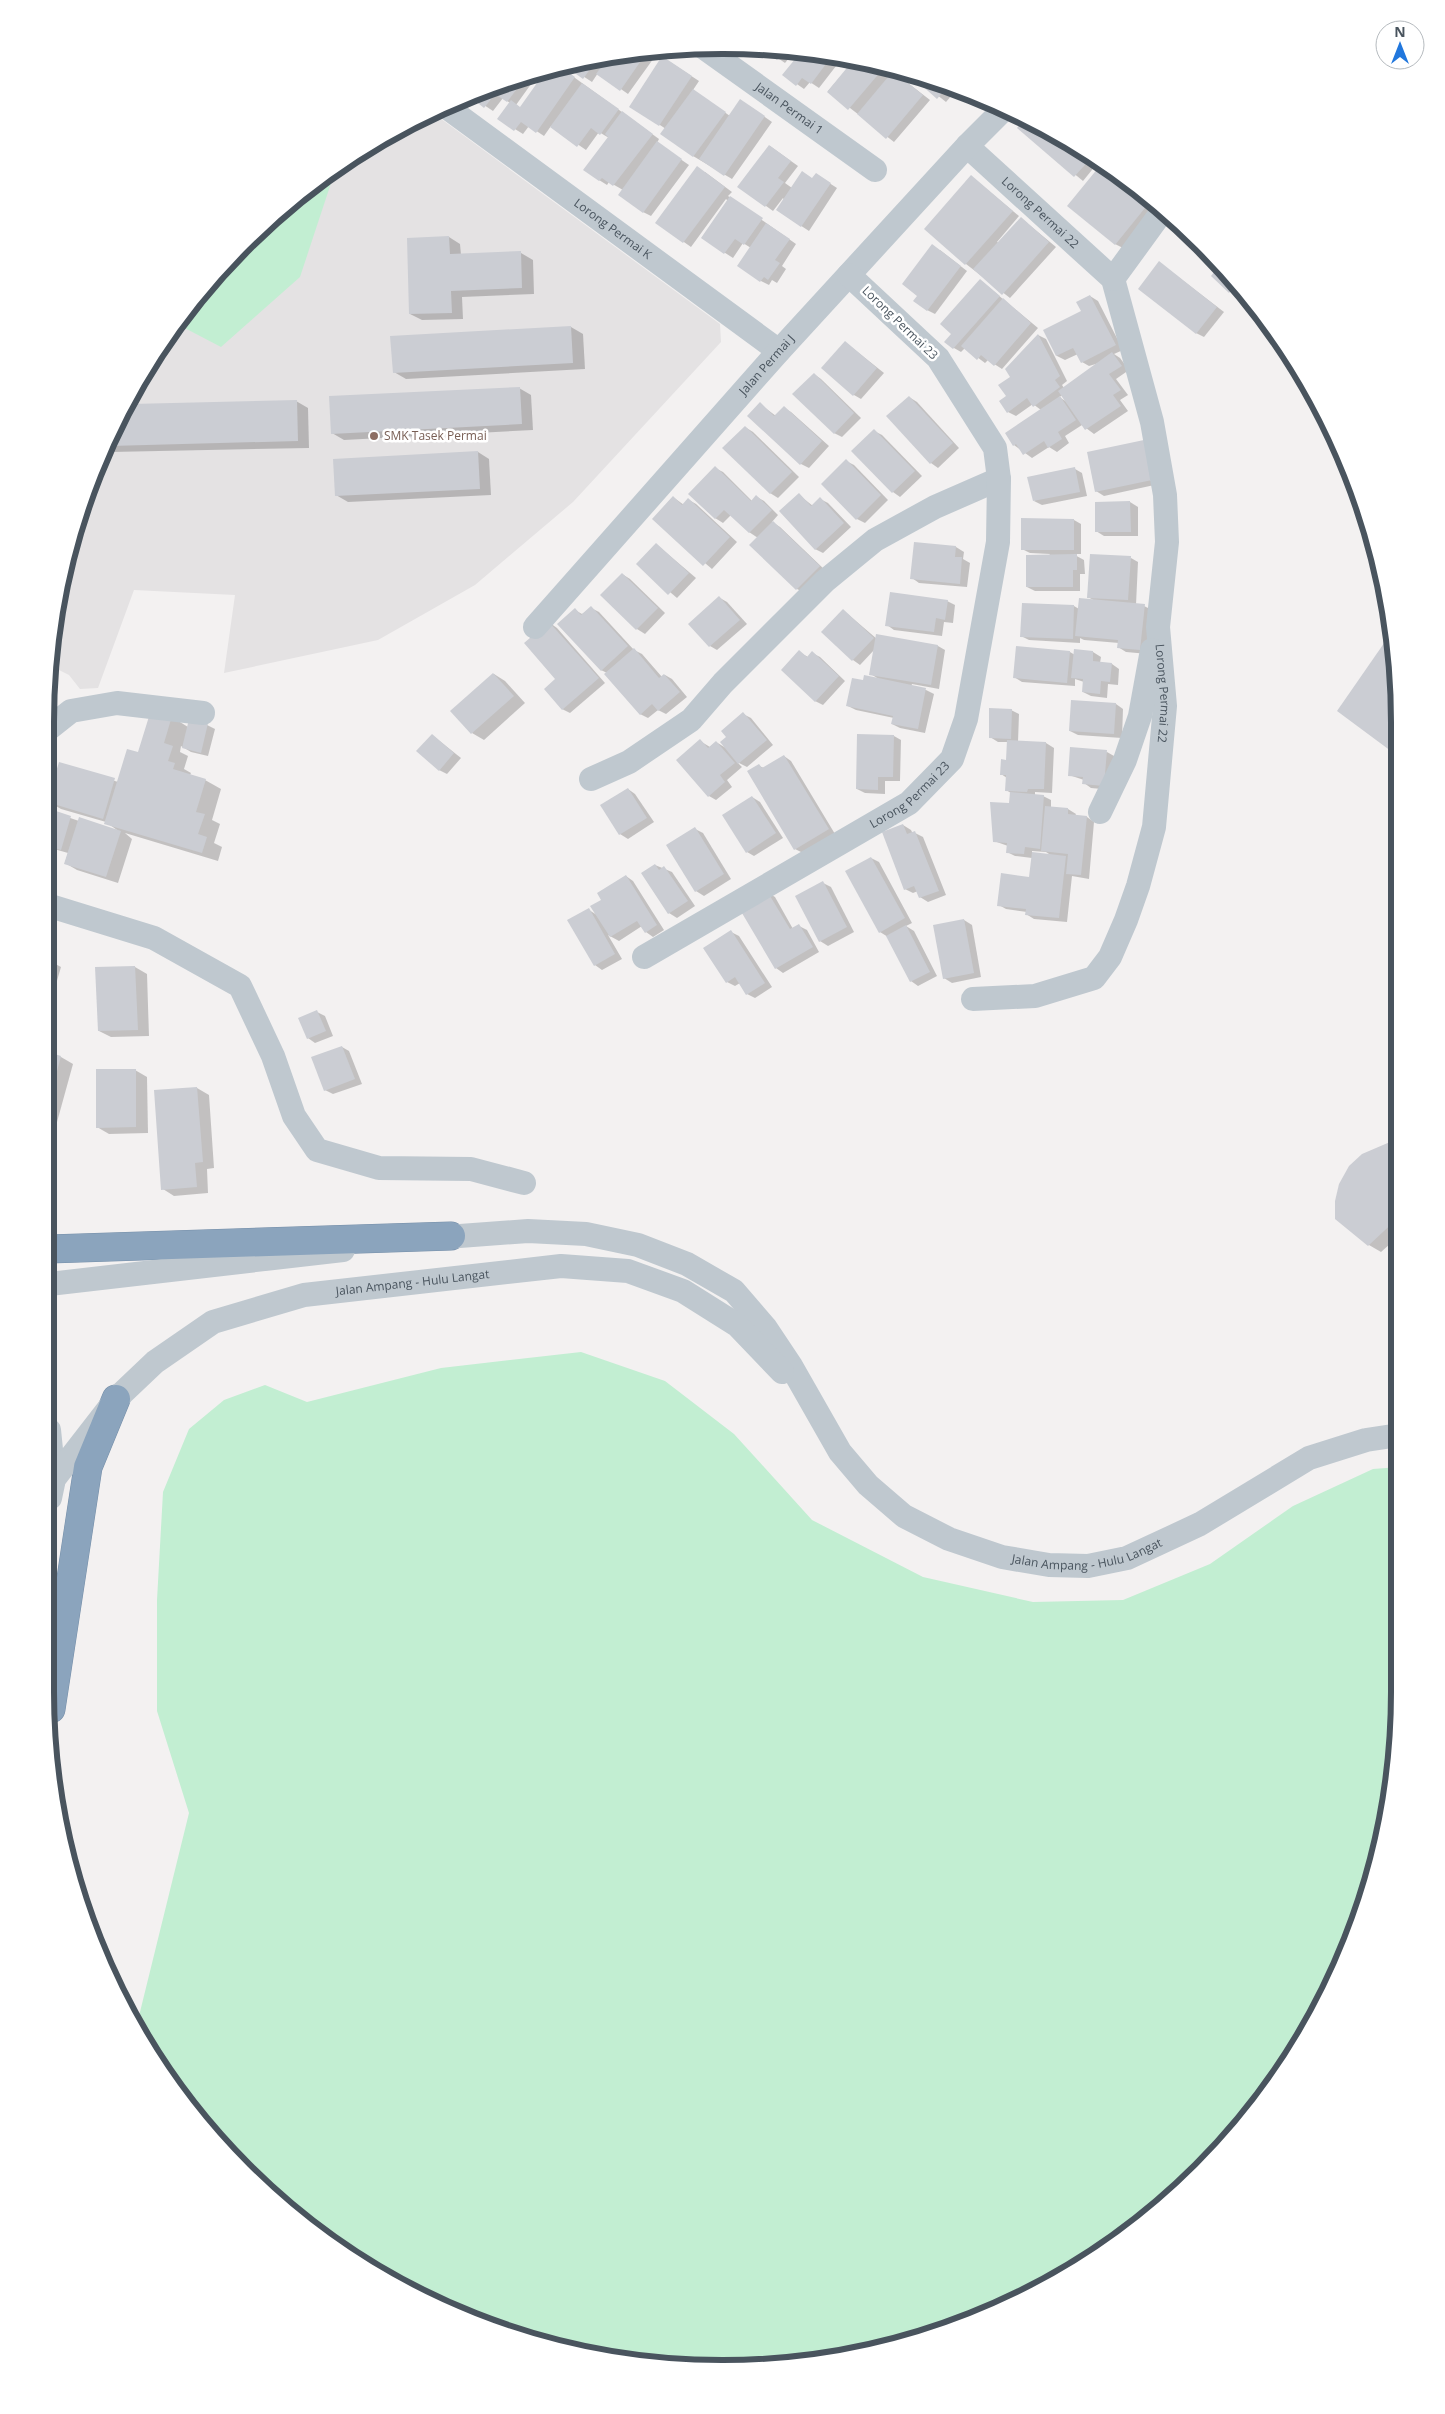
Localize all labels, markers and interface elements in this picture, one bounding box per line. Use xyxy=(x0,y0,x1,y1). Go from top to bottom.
north arrow xyxy=(1375,20,1425,70)
text: N xyxy=(1394,22,1406,41)
street label: Jalan Permai 1 xyxy=(751,78,827,138)
street label: Lorong Permai 22 xyxy=(998,173,1083,252)
street label: Lorong Permai K xyxy=(571,194,656,263)
street label: Lorong Permai 23 xyxy=(859,282,942,363)
street label: Jalan Permai J xyxy=(734,330,798,399)
place label: SMK Tasek Permai xyxy=(384,427,487,444)
marker: SMK Tasek Permai xyxy=(368,430,380,442)
street label: Lorong Permai 22 xyxy=(1152,643,1174,744)
street label: Lorong Permai 23 xyxy=(866,757,953,832)
street label: Jalan Ampang - Hulu Langat xyxy=(334,1265,490,1299)
street label: Jalan Ampang - Hulu Langat xyxy=(1009,1534,1165,1574)

